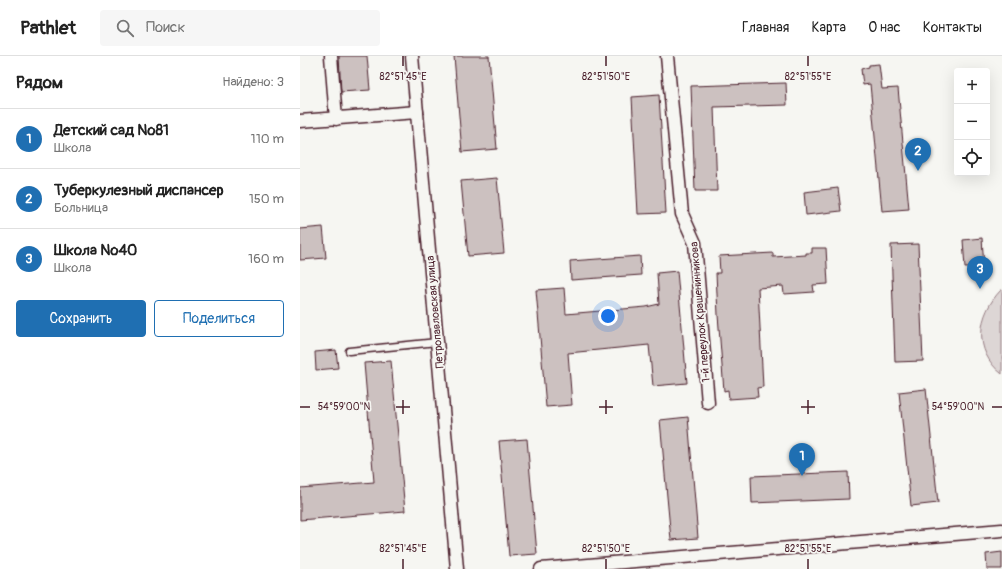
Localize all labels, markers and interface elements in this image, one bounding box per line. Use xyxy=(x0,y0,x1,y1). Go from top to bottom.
search box xyxy=(100,10,380,46)
text: Pathlet xyxy=(20,16,76,40)
icon: search xyxy=(114,17,136,39)
text: Поиск xyxy=(146,18,185,37)
text: Главная xyxy=(742,19,789,36)
text: Карта xyxy=(811,19,846,36)
text: О нас xyxy=(868,19,901,36)
text: Контакты xyxy=(923,19,982,36)
map controls xyxy=(954,68,990,176)
button: + xyxy=(954,68,990,104)
text: 82°51'45"E xyxy=(380,71,426,83)
text: 82°51'50"E xyxy=(582,71,630,83)
text: 82°51'55"E xyxy=(785,71,831,83)
text: Рядом xyxy=(16,72,63,93)
text: Найдено: 3 xyxy=(222,74,284,90)
button: − xyxy=(954,104,990,140)
text: Детский сад №81 xyxy=(54,121,169,140)
text: 1 xyxy=(26,131,32,147)
text: 110 m xyxy=(251,131,284,147)
pin: 2 xyxy=(905,138,931,171)
text: Школа xyxy=(54,140,91,156)
button: locate xyxy=(954,140,990,176)
text: Туберкулезный диспансер xyxy=(54,181,224,200)
text: 2 xyxy=(25,191,33,207)
text: 150 m xyxy=(249,191,284,207)
text: Больница xyxy=(54,200,108,216)
text: Школа №40 xyxy=(54,241,137,260)
street label: 1-й переулок Крашенинникова xyxy=(687,241,713,383)
text: 3 xyxy=(25,251,33,267)
text: 160 m xyxy=(248,251,284,267)
street label: Петропавловская улица xyxy=(424,255,446,369)
pin: 3 xyxy=(967,256,993,289)
text: Школа xyxy=(54,260,91,276)
button: Сохранить xyxy=(16,300,146,337)
button: Поделиться xyxy=(154,300,284,337)
your location xyxy=(598,306,618,326)
text: 54°59'00"N xyxy=(318,401,371,413)
text: 54°59'00"N xyxy=(932,401,985,413)
pin: 1 xyxy=(789,443,815,476)
text: 82°51'45"E xyxy=(380,543,426,555)
text: 82°51'50"E xyxy=(582,543,630,555)
text: 82°51'55"E xyxy=(785,543,831,555)

